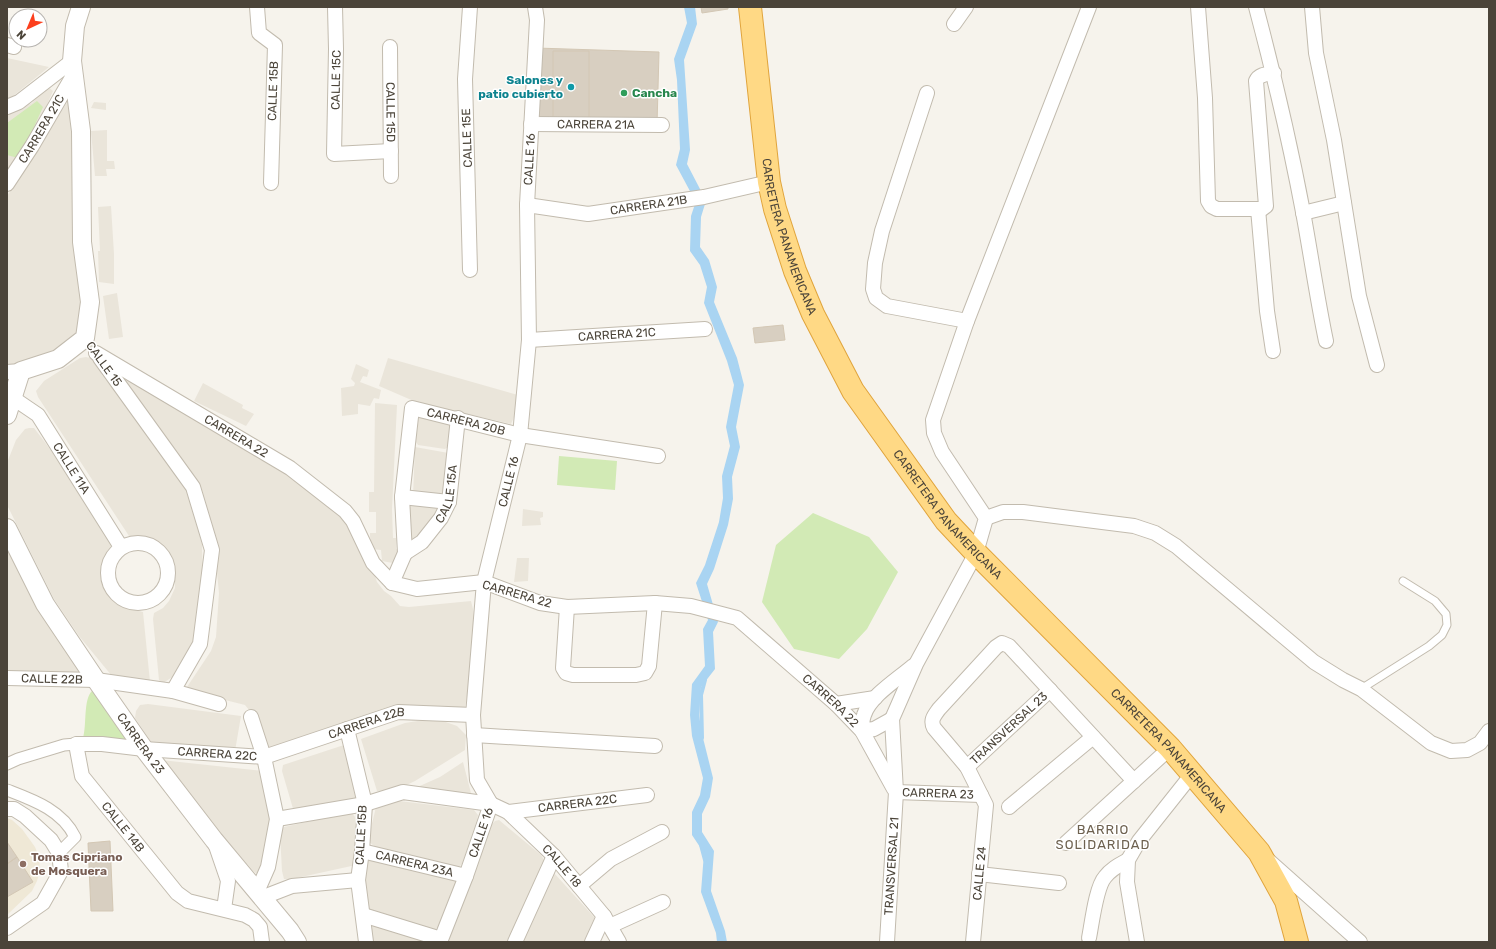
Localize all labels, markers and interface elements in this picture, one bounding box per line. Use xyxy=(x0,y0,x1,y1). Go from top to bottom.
north arrow xyxy=(8,8,48,48)
text: N xyxy=(14,27,29,42)
street label: CALLE 15C xyxy=(328,50,344,110)
street label: CALLE 15B xyxy=(265,61,281,121)
place label: Salones y patio cubierto xyxy=(478,73,563,101)
street label: CALLE 15D xyxy=(383,82,398,142)
marker: Salones y patio cubierto xyxy=(566,82,576,92)
place label: Cancha xyxy=(632,86,677,100)
marker: Cancha xyxy=(619,88,629,98)
street label: CARRERA 21C xyxy=(16,92,67,166)
street label: CALLE 15E xyxy=(459,108,475,168)
street label: CARRERA 21A xyxy=(557,117,635,132)
street label: CALLE 16 xyxy=(521,133,538,186)
street label: CARRETERA PANAMERICANA xyxy=(759,157,820,317)
street label: CARRERA 21B xyxy=(609,193,688,218)
street label: CARRERA 21C xyxy=(578,325,656,344)
street label: CALLE 15 xyxy=(83,339,125,389)
street label: CARRERA 20B xyxy=(425,405,507,438)
street label: CARRERA 22 xyxy=(202,412,271,460)
street label: CALLE 11A xyxy=(50,440,93,496)
street label: CARRETERA PANAMERICANA xyxy=(890,447,1005,582)
street label: CALLE 16 xyxy=(496,455,522,508)
street label: CALLE 15A xyxy=(432,464,460,526)
street label: CARRERA 22 xyxy=(481,577,553,611)
street label: CALLE 22B xyxy=(21,671,83,687)
street label: CARRERA 22 xyxy=(800,671,862,730)
street label: CARRETERA PANAMERICANA xyxy=(1108,686,1229,816)
street label: TRANSVERSAL 23 xyxy=(967,689,1050,768)
street label: CARRERA 22B xyxy=(327,705,405,742)
street label: CARRERA 23 xyxy=(114,710,167,777)
street label: CARRERA 22C xyxy=(177,744,258,764)
street label: CARRERA 23 xyxy=(902,785,974,802)
street label: CARRERA 22C xyxy=(537,792,618,815)
street label: CALLE 14B xyxy=(99,799,147,855)
street label: CALLE 15B xyxy=(352,805,370,865)
street label: CALLE 16 xyxy=(466,806,496,859)
street label: TRANSVERSAL 21 xyxy=(882,817,901,916)
district label: BARRIO SOLIDARIDAD xyxy=(1056,822,1150,852)
street label: CALLE 18 xyxy=(539,842,584,890)
street label: CALLE 24 xyxy=(970,845,989,901)
street label: CARRERA 23A xyxy=(374,847,455,880)
place label: Tomas Cipriano de Mosquera xyxy=(31,850,123,878)
marker: Tomas Cipriano de Mosquera xyxy=(18,859,28,869)

